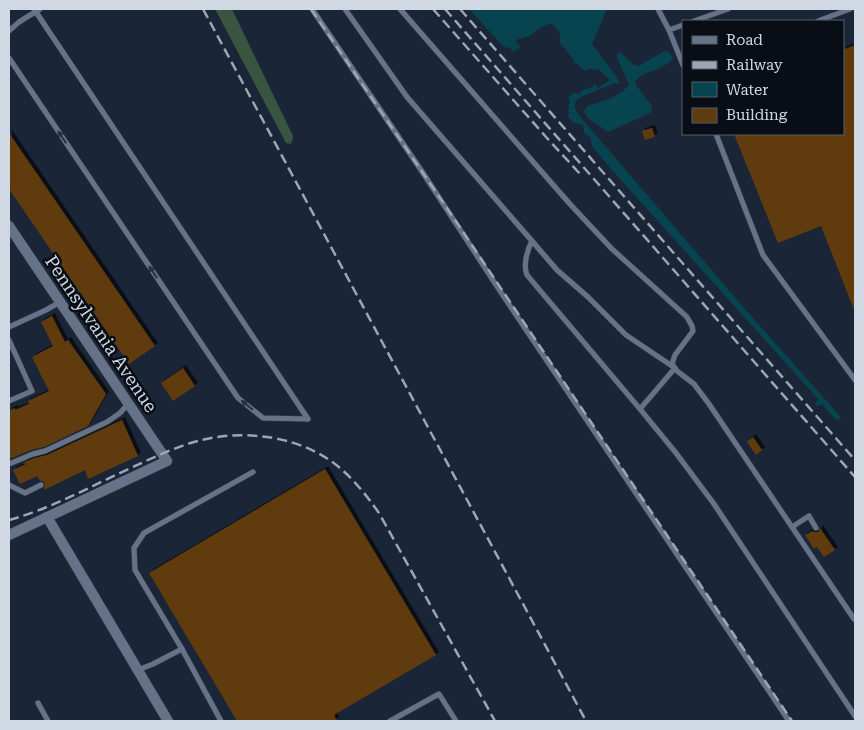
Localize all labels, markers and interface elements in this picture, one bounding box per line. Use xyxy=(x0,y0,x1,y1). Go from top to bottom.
legend xyxy=(682,20,844,135)
text: Road xyxy=(726,31,763,49)
text: Railway xyxy=(726,56,783,74)
text: Water xyxy=(726,81,768,99)
text: Building xyxy=(726,106,788,124)
one-way arrow xyxy=(57,131,67,144)
street label: Pennsylvania Avenue xyxy=(41,251,162,416)
one-way arrow xyxy=(148,265,158,279)
one-way arrow xyxy=(240,399,253,410)

